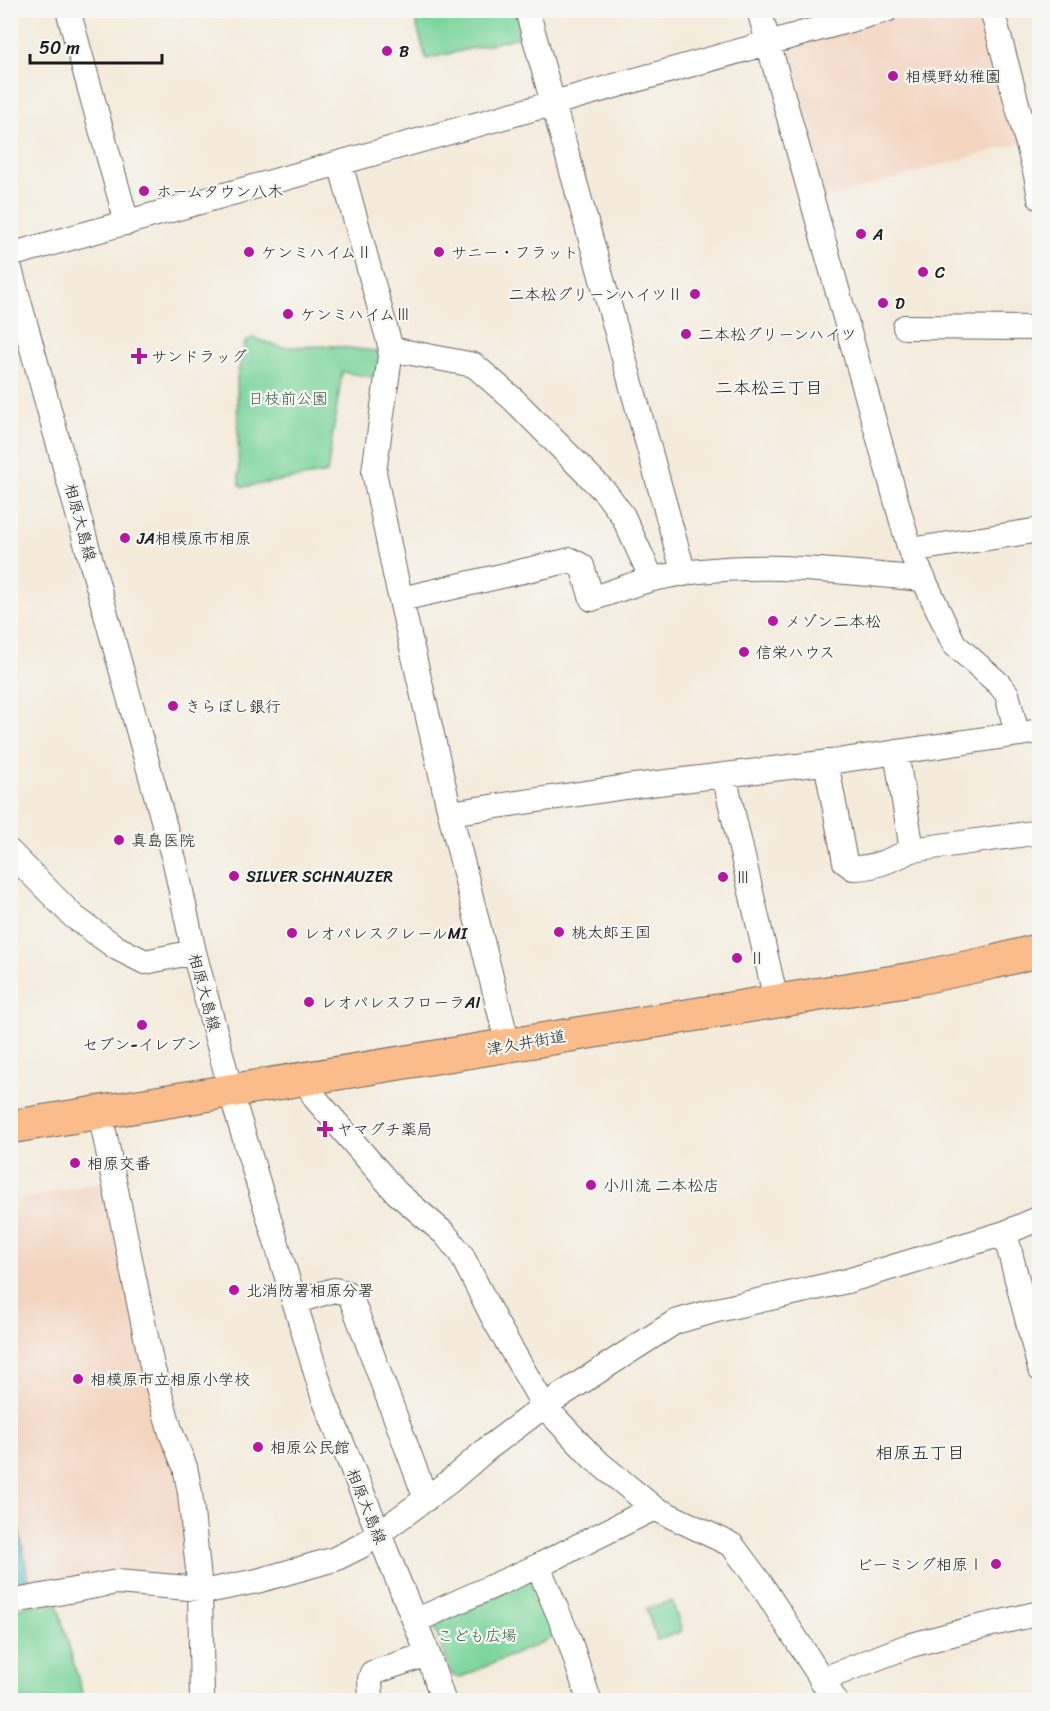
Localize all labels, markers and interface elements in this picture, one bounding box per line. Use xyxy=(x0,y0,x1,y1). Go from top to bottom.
scale bar xyxy=(30,27,162,65)
text: 50 m xyxy=(39,32,80,64)
place label: B xyxy=(399,37,409,66)
marker: B xyxy=(380,44,394,58)
place label: 相模野幼稚園 xyxy=(905,62,1001,91)
marker: 相模野幼稚園 xyxy=(886,69,900,83)
place label: ホームタウン八木 xyxy=(156,177,283,206)
marker: ホームタウン八木 xyxy=(137,184,151,198)
place label: A xyxy=(872,220,884,249)
marker: A xyxy=(854,227,868,241)
place label: ケンミハイムⅡ xyxy=(261,238,372,267)
place label: サニー・フラット xyxy=(451,238,579,267)
marker: ケンミハイムⅡ xyxy=(242,245,256,259)
marker: サニー・フラット xyxy=(432,245,446,259)
place label: C xyxy=(935,258,945,287)
marker: C xyxy=(916,265,930,279)
place label: 二本松グリーンハイツⅡ xyxy=(509,280,683,309)
marker: 二本松グリーンハイツⅡ xyxy=(688,287,702,301)
place label: D xyxy=(895,289,905,318)
marker: D xyxy=(876,296,890,310)
place label: ケンミハイムⅢ xyxy=(300,300,411,329)
marker: ケンミハイムⅢ xyxy=(281,307,295,321)
place label: 二本松グリーンハイツ xyxy=(698,320,856,349)
marker: 二本松グリーンハイツ xyxy=(679,327,693,341)
place label: サンドラッグ xyxy=(151,342,247,371)
marker: サンドラッグ xyxy=(132,349,146,363)
district label: 二本松三丁目 xyxy=(715,372,823,404)
park label: 日枝前公園 xyxy=(248,384,328,413)
street label: 相原大島線 xyxy=(56,480,105,565)
place label: JA相模原市相原 xyxy=(136,524,251,553)
marker: JA相模原市相原 xyxy=(118,531,132,545)
place label: メゾン二本松 xyxy=(785,607,881,636)
marker: メゾン二本松 xyxy=(766,614,780,628)
place label: 信栄ハウス xyxy=(756,638,835,667)
marker: 信栄ハウス xyxy=(737,645,751,659)
place label: きらぼし銀行 xyxy=(185,692,281,721)
marker: きらぼし銀行 xyxy=(166,699,180,713)
place label: 真島医院 xyxy=(131,826,195,855)
marker: 真島医院 xyxy=(112,833,126,847)
place label: SILVER SCHNAUZER xyxy=(246,862,393,891)
place label: Ⅲ xyxy=(735,863,751,892)
marker: SILVER SCHNAUZER xyxy=(227,869,241,883)
marker: Ⅲ xyxy=(716,870,730,884)
place label: 桃太郎王国 xyxy=(571,918,651,947)
place label: レオパレスクレールMI xyxy=(304,919,469,948)
marker: 桃太郎王国 xyxy=(552,925,566,939)
marker: レオパレスクレールMI xyxy=(285,926,299,940)
place label: Ⅱ xyxy=(749,944,765,973)
street label: 相原大島線 xyxy=(180,950,229,1035)
marker: Ⅱ xyxy=(730,951,744,965)
place label: レオパレスフローラAI xyxy=(321,988,480,1017)
marker: レオパレスフローラAI xyxy=(302,995,316,1009)
marker: セブン-イレブン xyxy=(135,1018,149,1032)
street label: 津久井街道 xyxy=(484,1021,568,1064)
place label: セブン-イレブン xyxy=(82,1030,202,1059)
place label: ヤマグチ薬局 xyxy=(337,1115,433,1144)
marker: ヤマグチ薬局 xyxy=(318,1122,332,1136)
place label: 相原交番 xyxy=(87,1149,151,1178)
marker: 相原交番 xyxy=(68,1156,82,1170)
place label: 小川流 二本松店 xyxy=(603,1171,719,1200)
marker: 小川流 二本松店 xyxy=(584,1178,598,1192)
place label: 北消防署相原分署 xyxy=(246,1276,374,1305)
marker: 北消防署相原分署 xyxy=(227,1283,241,1297)
place label: 相模原市立相原小学校 xyxy=(90,1365,250,1394)
marker: 相模原市立相原小学校 xyxy=(71,1372,85,1386)
place label: 相原公民館 xyxy=(270,1433,350,1462)
district label: 相原五丁目 xyxy=(875,1437,965,1469)
marker: 相原公民館 xyxy=(251,1440,265,1454)
street label: 相原大島線 xyxy=(338,1464,395,1549)
place label: ビーミング相原Ⅰ xyxy=(857,1550,984,1579)
marker: ビーミング相原Ⅰ xyxy=(989,1557,1003,1571)
park label: こども広場 xyxy=(437,1621,517,1650)

